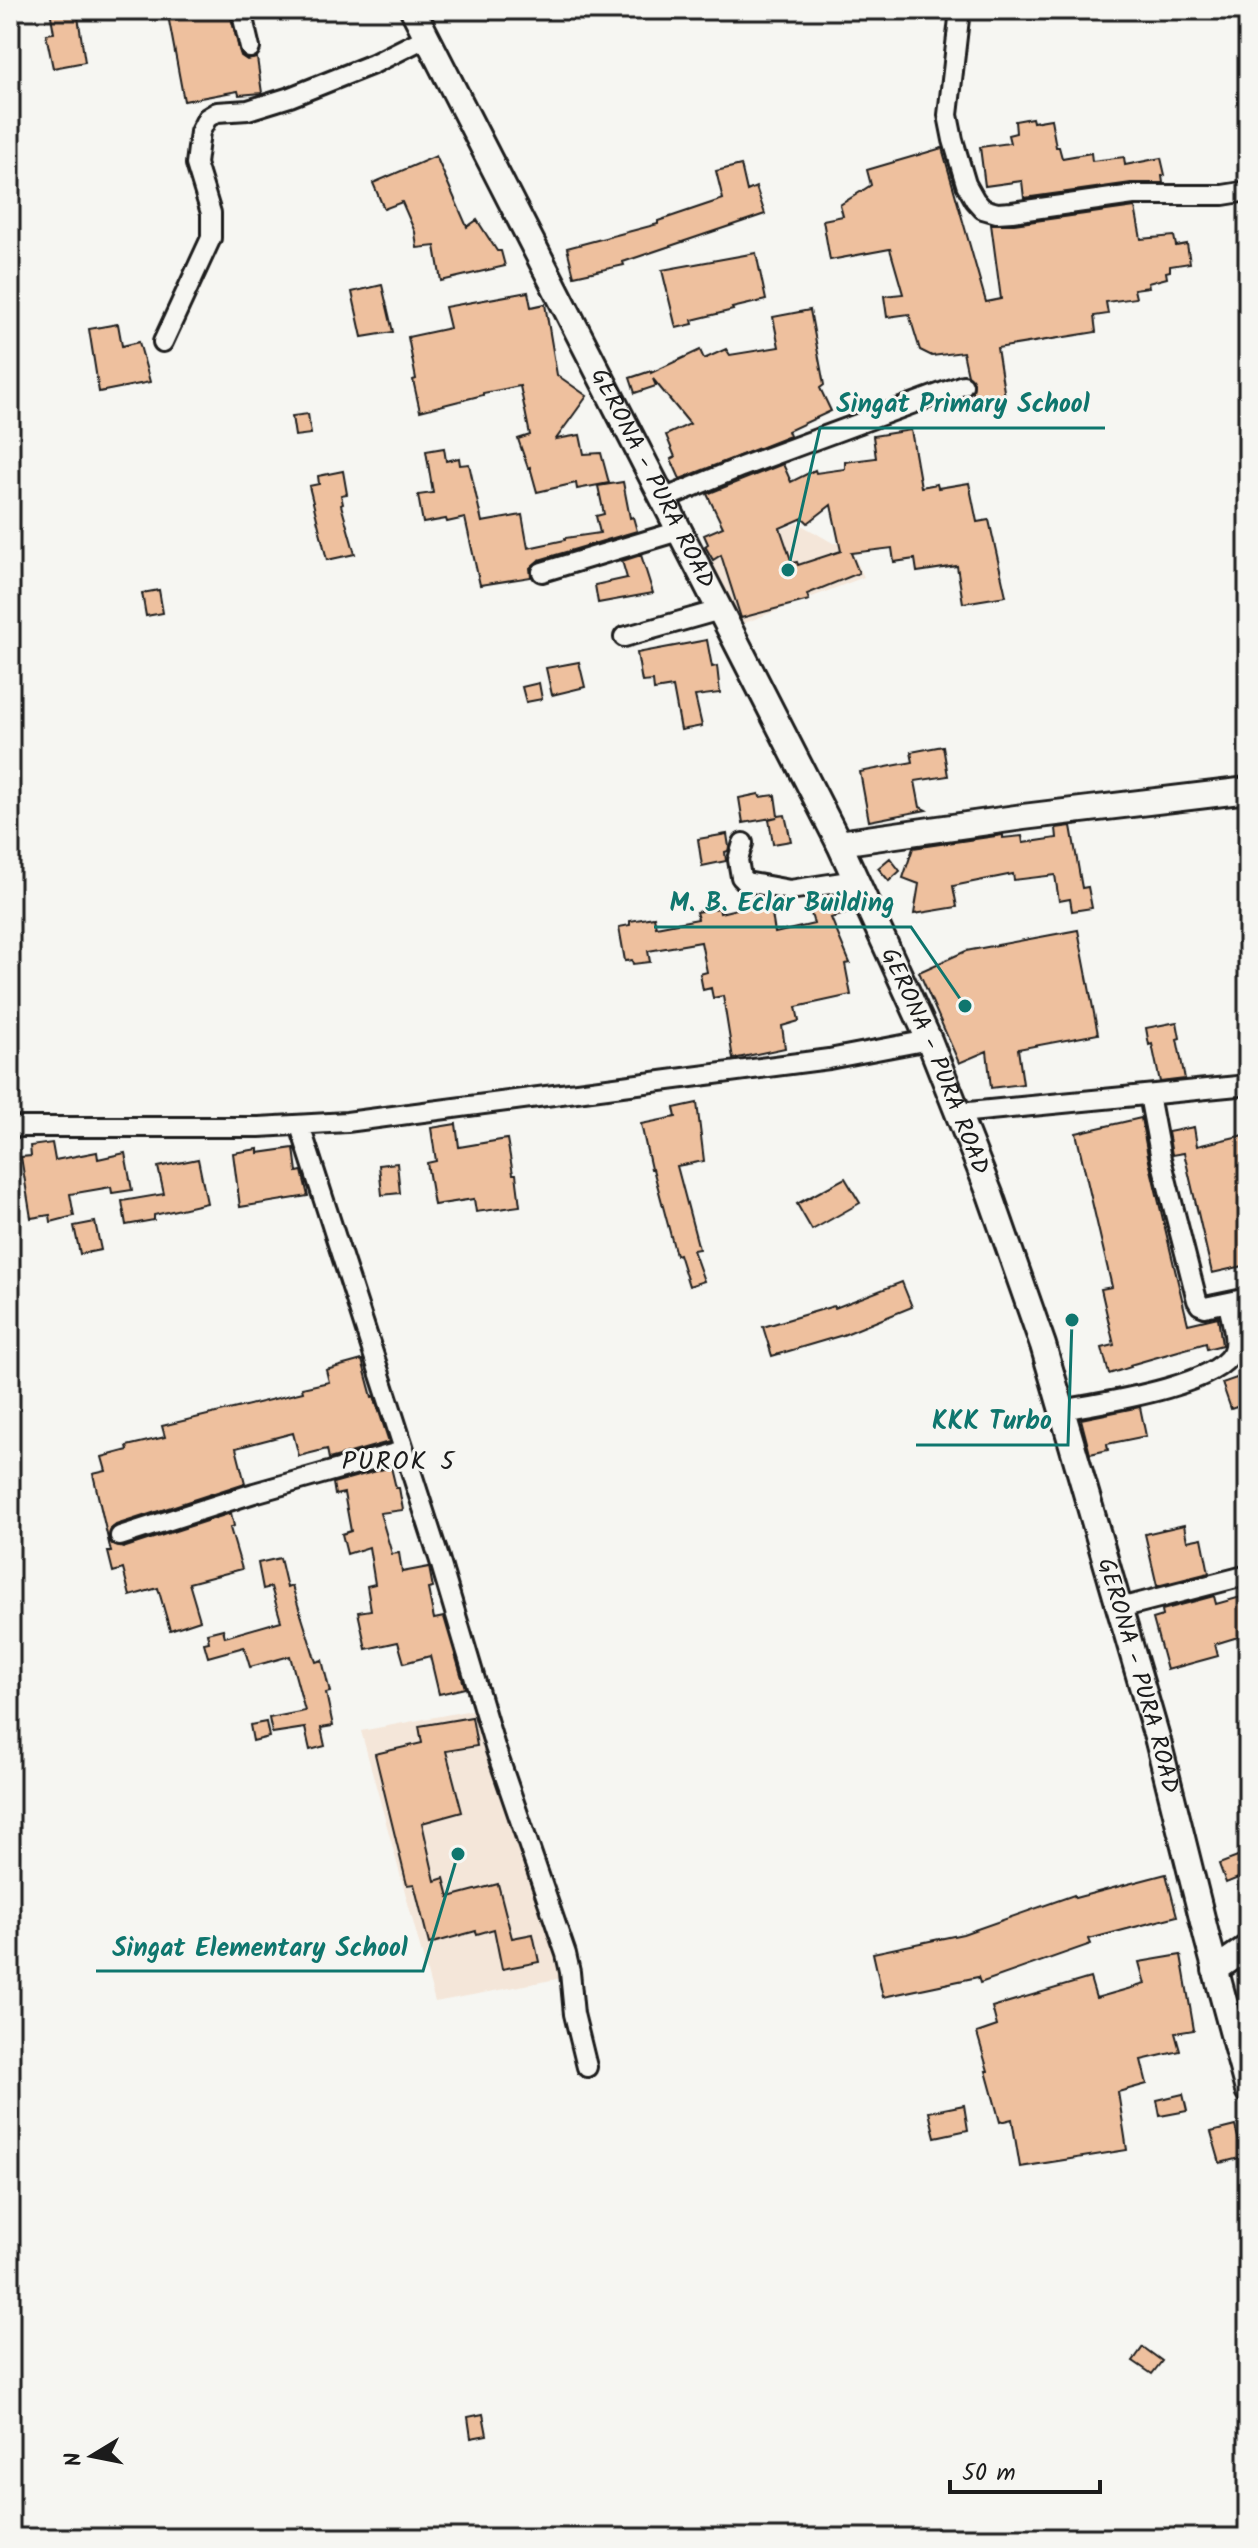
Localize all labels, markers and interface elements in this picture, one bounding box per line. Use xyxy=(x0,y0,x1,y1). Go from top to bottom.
street label: GERONA - PURA ROAD xyxy=(580,361,725,595)
callout: Singat Primary School xyxy=(820,378,1105,428)
text: Singat Primary School xyxy=(836,384,1090,426)
callout: M. B. Eclar Building xyxy=(654,877,911,927)
text: M. B. Eclar Building xyxy=(669,883,895,925)
street label: GERONA - PURA ROAD xyxy=(870,941,1000,1180)
callout: KKK Turbo xyxy=(916,1395,1068,1445)
text: KKK Turbo xyxy=(932,1401,1052,1443)
district label: PUROK 5 xyxy=(342,1441,456,1483)
street label: GERONA - PURA ROAD xyxy=(1086,1553,1190,1797)
callout: Singat Elementary School xyxy=(96,1921,423,1971)
text: Singat Elementary School xyxy=(112,1928,408,1970)
north arrow xyxy=(52,2416,132,2496)
scale bar xyxy=(950,2444,1100,2494)
text: N xyxy=(56,2449,93,2469)
text: 50 m xyxy=(962,2454,1016,2493)

